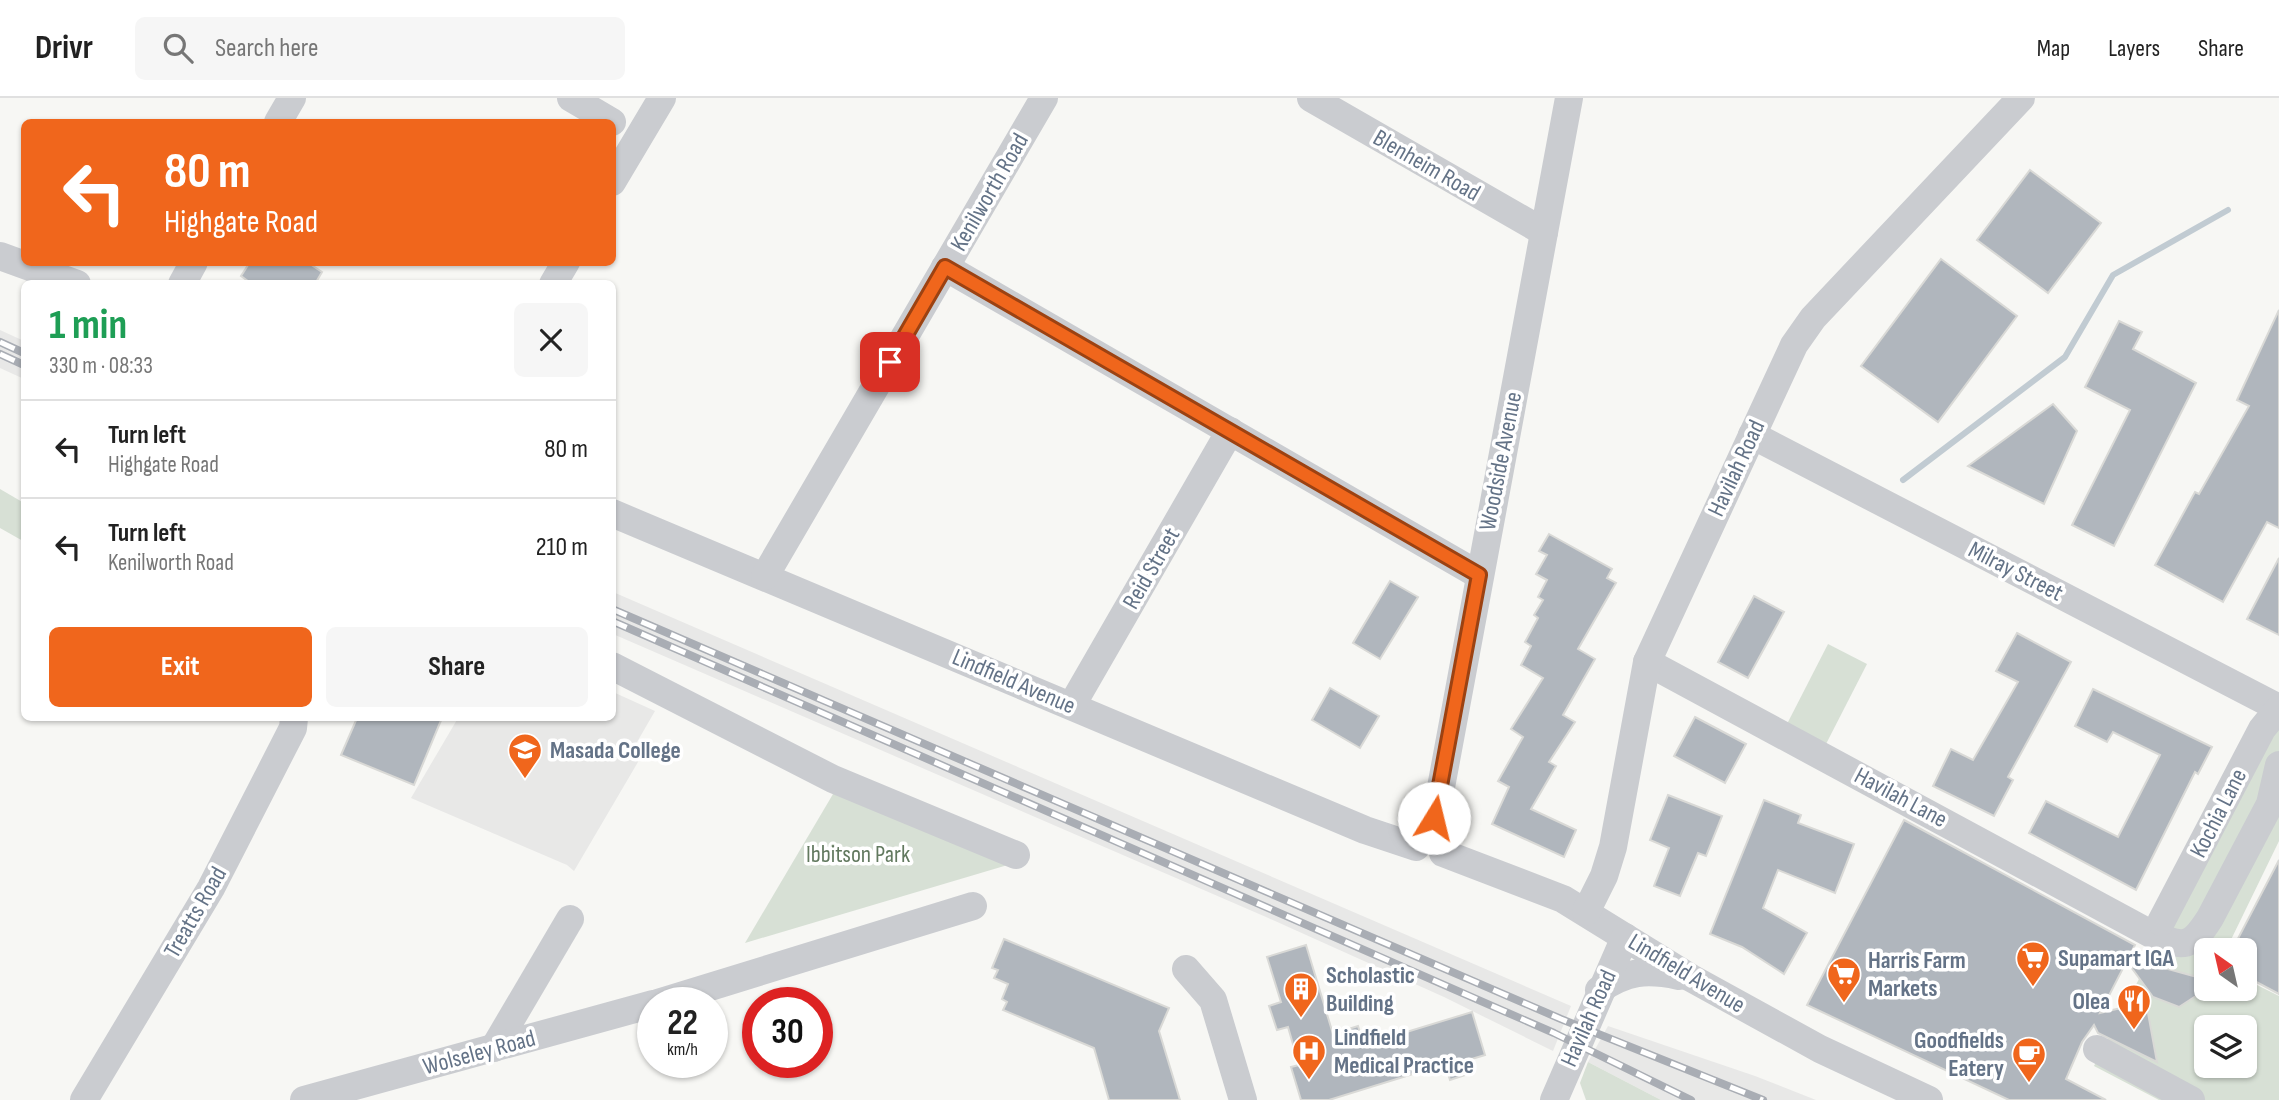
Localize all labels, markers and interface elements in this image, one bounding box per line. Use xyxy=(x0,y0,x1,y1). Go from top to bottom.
search box xyxy=(135,17,625,80)
text: Drivr xyxy=(35,28,93,68)
icon: search xyxy=(159,29,197,67)
text: Search here xyxy=(215,33,318,64)
text: Map xyxy=(2037,34,2070,63)
text: Layers xyxy=(2108,34,2160,63)
text: Share xyxy=(2198,34,2244,63)
street label: Blenheim Road xyxy=(1368,123,1485,208)
street label: Kenilworth Road xyxy=(944,128,1035,256)
text: 80 m xyxy=(164,143,251,202)
icon: left xyxy=(49,147,140,238)
text: Highgate Road xyxy=(164,203,318,242)
text: 1 min xyxy=(49,300,127,351)
button: close xyxy=(514,303,588,377)
pin xyxy=(860,332,920,392)
icon: arrive xyxy=(871,343,909,381)
text: 330 m · 08:33 xyxy=(49,352,153,380)
street label: Woodside Avenue xyxy=(1473,389,1528,533)
street label: Havilah Road xyxy=(1702,416,1771,521)
text: Turn left xyxy=(108,420,186,451)
icon: left xyxy=(49,430,87,468)
text: 80 m xyxy=(544,434,588,465)
text: Highgate Road xyxy=(108,451,219,479)
text: Turn left xyxy=(108,518,186,549)
street label: Reid Street xyxy=(1117,522,1186,614)
icon: left xyxy=(49,528,87,566)
text: 210 m xyxy=(536,532,588,563)
street label: Milray Street xyxy=(1964,535,2068,608)
text: Kenilworth Road xyxy=(108,549,234,577)
button: Exit xyxy=(49,627,312,707)
button: Share xyxy=(326,627,588,707)
street label: Lindfield Avenue xyxy=(948,643,1080,720)
school or university icon: Masada College xyxy=(506,731,544,780)
place label: Masada College xyxy=(550,736,681,765)
street label: Havilah Lane xyxy=(1849,761,1952,834)
street label: Kochia Lane xyxy=(2184,764,2253,863)
position arrow xyxy=(1397,781,1471,855)
park label: Ibbitson Park xyxy=(806,840,910,869)
street label: Treatts Road xyxy=(158,862,233,963)
street label: Lindfield Avenue xyxy=(1623,927,1750,1020)
north arrow xyxy=(2194,938,2258,1001)
map controls xyxy=(2194,938,2257,1078)
supermarket icon: Supamart IGA xyxy=(2014,939,2052,988)
place label: Supamart IGA xyxy=(2058,944,2175,973)
place label: Harris Farm Markets xyxy=(1868,946,1966,1003)
supermarket icon: Harris Farm Markets xyxy=(1825,955,1863,1004)
place label: Scholastic Building xyxy=(1326,961,1415,1018)
street label: Havilah Road xyxy=(1554,965,1623,1071)
building icon: Scholastic Building xyxy=(1282,970,1320,1019)
restaurant icon: Olea xyxy=(2115,982,2153,1031)
speed limit sign: 30 xyxy=(742,987,833,1078)
place label: Olea xyxy=(2073,987,2110,1016)
text: 22 xyxy=(667,1002,698,1045)
button: layers xyxy=(2194,1015,2257,1078)
place label: Lindfield Medical Practice xyxy=(1334,1023,1474,1080)
street label: Wolseley Road xyxy=(420,1024,538,1081)
place label: Goodfields Eatery xyxy=(1914,1026,2004,1083)
hospital icon: Lindfield Medical Practice xyxy=(1290,1032,1328,1081)
cafe icon: Goodfields Eatery xyxy=(2010,1035,2048,1084)
text: km/h xyxy=(667,1039,698,1060)

